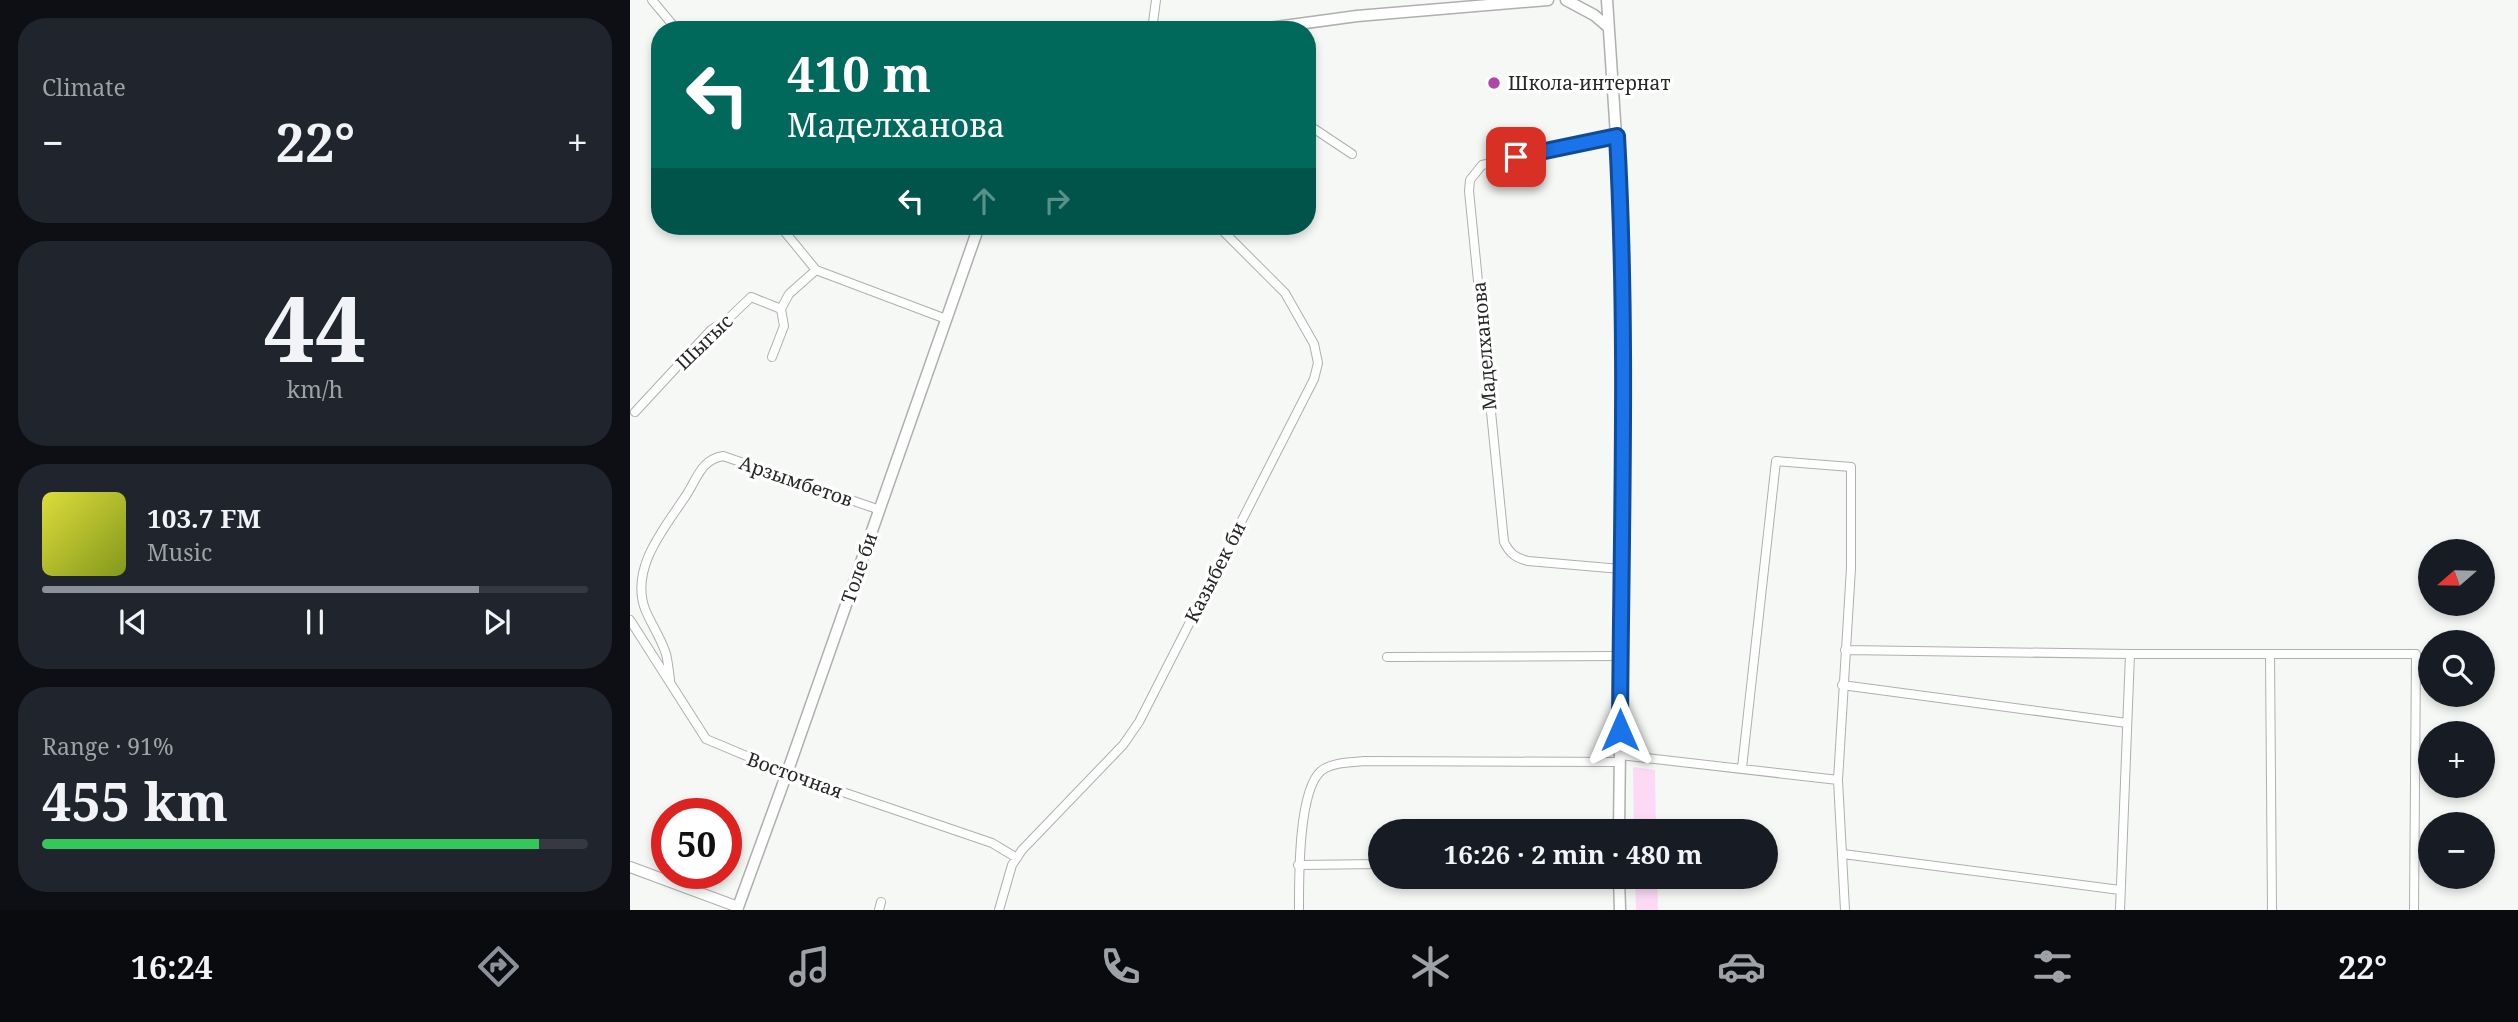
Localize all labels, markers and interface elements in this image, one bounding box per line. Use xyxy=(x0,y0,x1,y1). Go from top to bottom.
text: 410 m xyxy=(787,40,931,106)
icon: left xyxy=(672,49,763,140)
place label: Школа-интернат xyxy=(1508,70,1671,96)
text: Climate xyxy=(42,71,126,103)
marker: Школа-интернат xyxy=(1486,75,1502,91)
text: Маделханова xyxy=(787,103,1005,146)
text: 22° xyxy=(276,106,355,177)
text: − xyxy=(42,116,64,168)
text: + xyxy=(567,116,588,168)
pin xyxy=(1486,127,1546,187)
icon: arrive xyxy=(1497,138,1535,176)
icon: left xyxy=(892,182,930,220)
icon: ahead xyxy=(965,182,1003,220)
icon: right xyxy=(1038,182,1076,220)
text: 44 xyxy=(264,265,366,389)
street label: Маделханова xyxy=(1465,280,1503,412)
street label: Шыгыс xyxy=(670,308,738,376)
text: km/h xyxy=(287,373,343,405)
street label: Арзымбетов xyxy=(736,449,856,513)
text: 103.7 FM xyxy=(147,500,261,536)
street label: Казыбек би xyxy=(1178,517,1252,627)
street label: Толе би xyxy=(835,529,883,607)
text: Music xyxy=(147,536,212,568)
north arrow xyxy=(2418,539,2496,616)
map controls xyxy=(2418,539,2495,889)
icon: previous xyxy=(114,603,152,641)
icon: pause xyxy=(296,603,334,641)
icon: next xyxy=(478,603,516,641)
button: search xyxy=(2418,630,2495,707)
position arrow xyxy=(1583,693,1657,767)
button: + xyxy=(2418,721,2495,798)
text: Range · 91% xyxy=(42,730,174,762)
street label: Восточная xyxy=(743,746,847,804)
text: 455 km xyxy=(42,765,228,836)
speed limit sign: 50 xyxy=(651,798,742,889)
button: − xyxy=(2418,812,2495,889)
text: 16:26 · 2 min · 480 m xyxy=(1443,836,1703,872)
icon: directions xyxy=(474,942,523,991)
icon: music xyxy=(785,942,834,991)
icon: phone xyxy=(1096,942,1145,991)
icon: climate xyxy=(1406,942,1455,991)
icon: car xyxy=(1717,942,1766,991)
icon: filters xyxy=(2028,942,2077,991)
text: 16:24 xyxy=(131,945,213,988)
text: 22° xyxy=(2338,945,2387,988)

